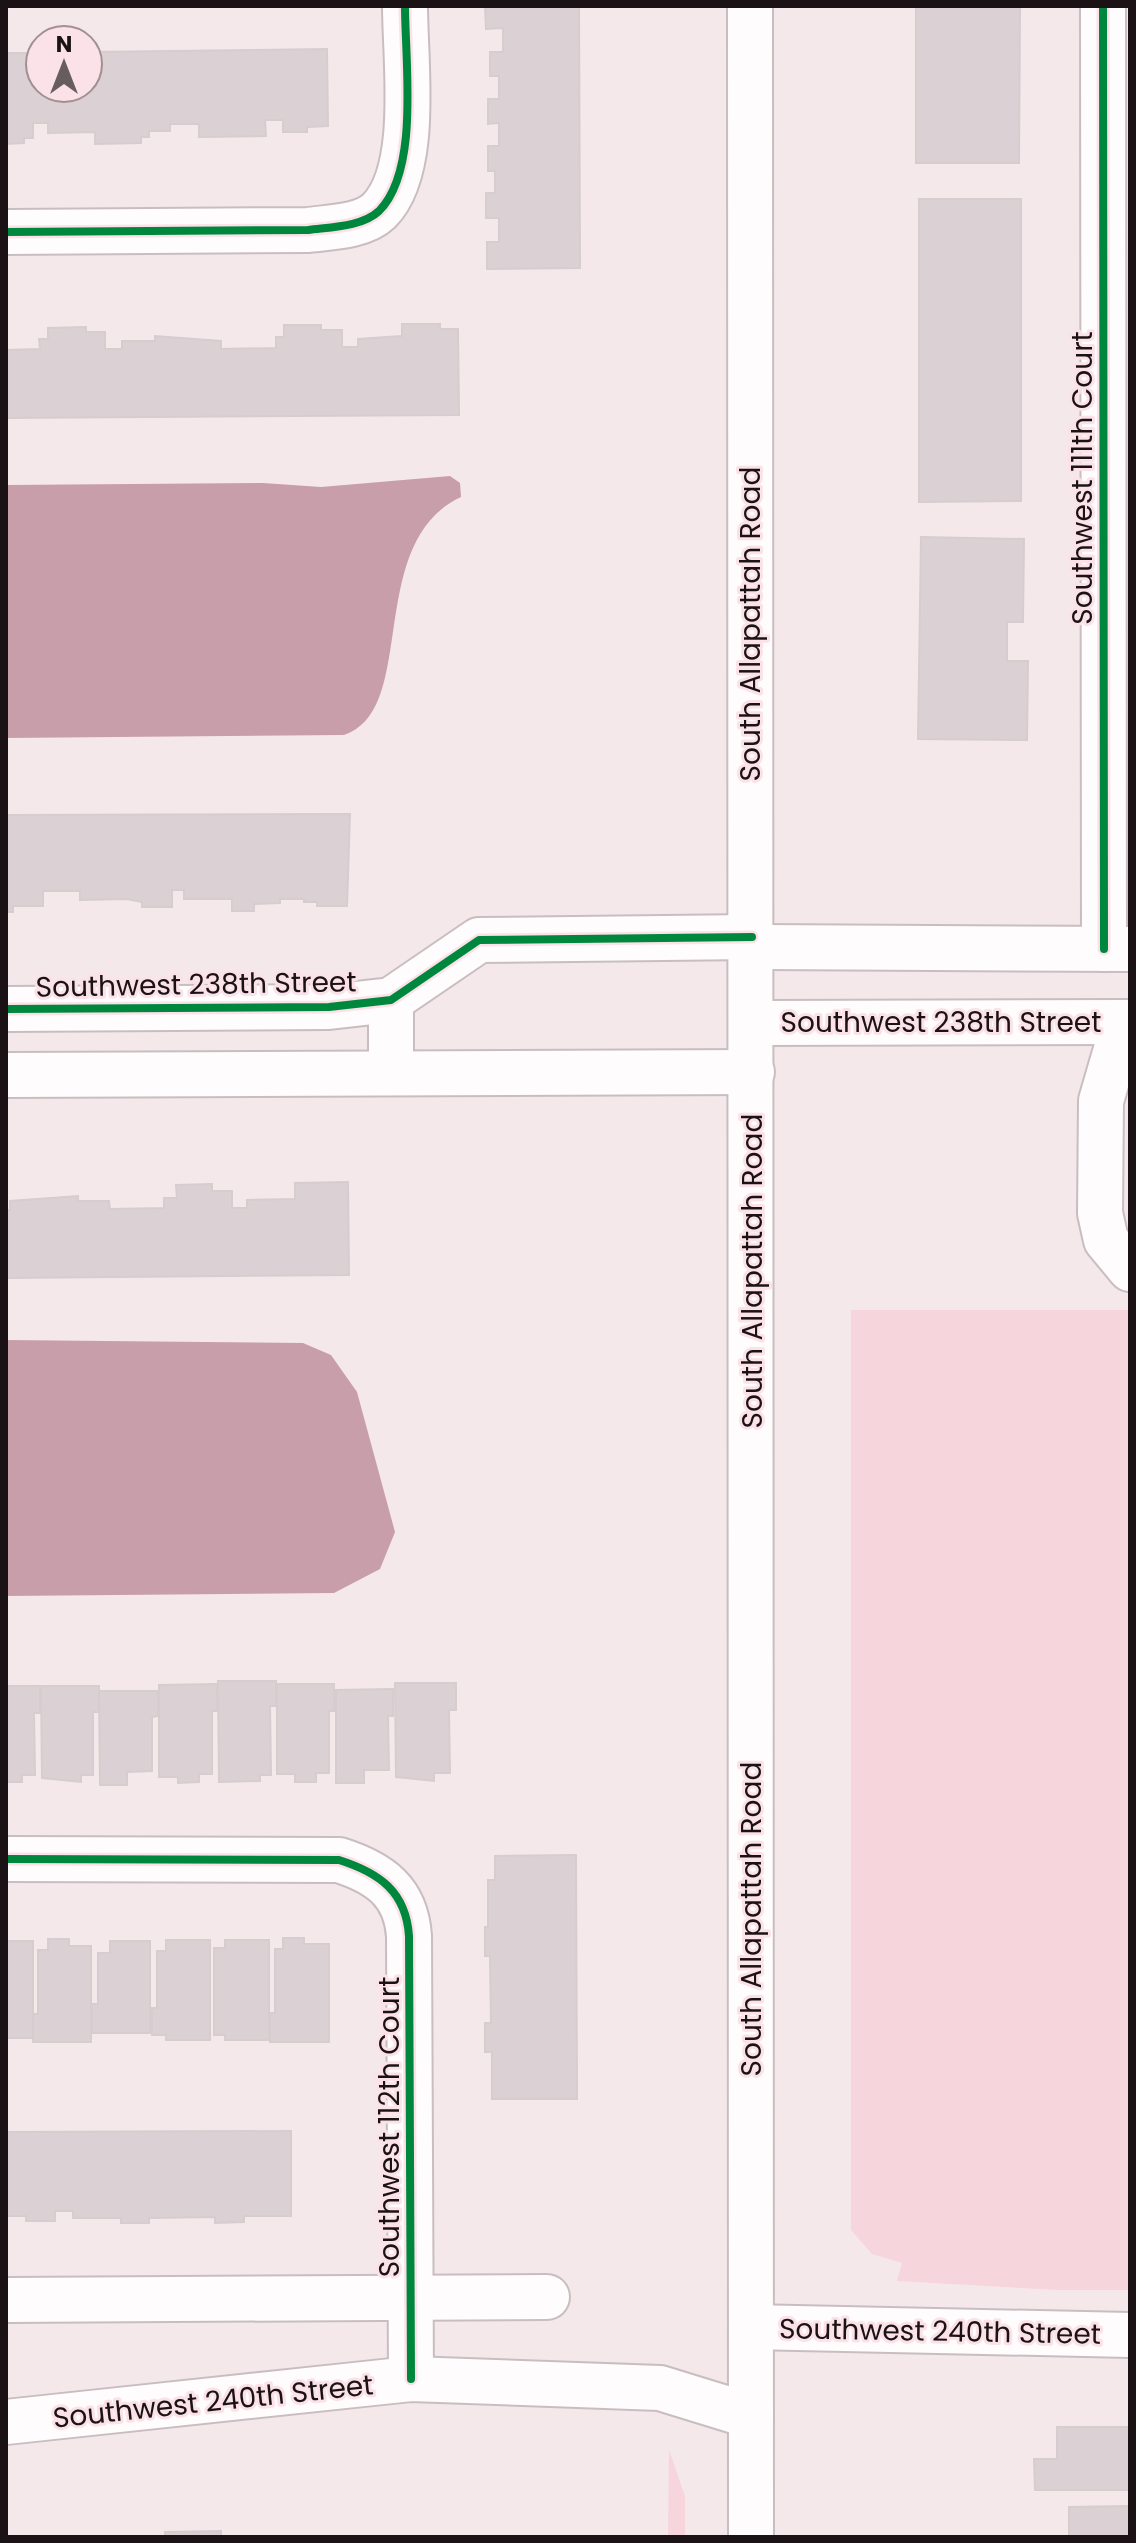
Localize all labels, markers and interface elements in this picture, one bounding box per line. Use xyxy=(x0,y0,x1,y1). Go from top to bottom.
north arrow xyxy=(24,24,104,104)
text: N xyxy=(56,29,72,60)
street label: Southwest 111th Court xyxy=(1063,331,1102,625)
street label: South Allapattah Road xyxy=(731,467,770,781)
street label: Southwest 238th Street xyxy=(35,962,357,1007)
street label: Southwest 238th Street xyxy=(781,1003,1101,1042)
street label: South Allapattah Road xyxy=(733,1114,772,1428)
street label: South Allapattah Road xyxy=(732,1762,771,2076)
street label: Southwest 112th Court xyxy=(370,1977,409,2277)
street label: Southwest 240th Street xyxy=(779,2309,1101,2354)
street label: Southwest 240th Street xyxy=(51,2365,375,2438)

